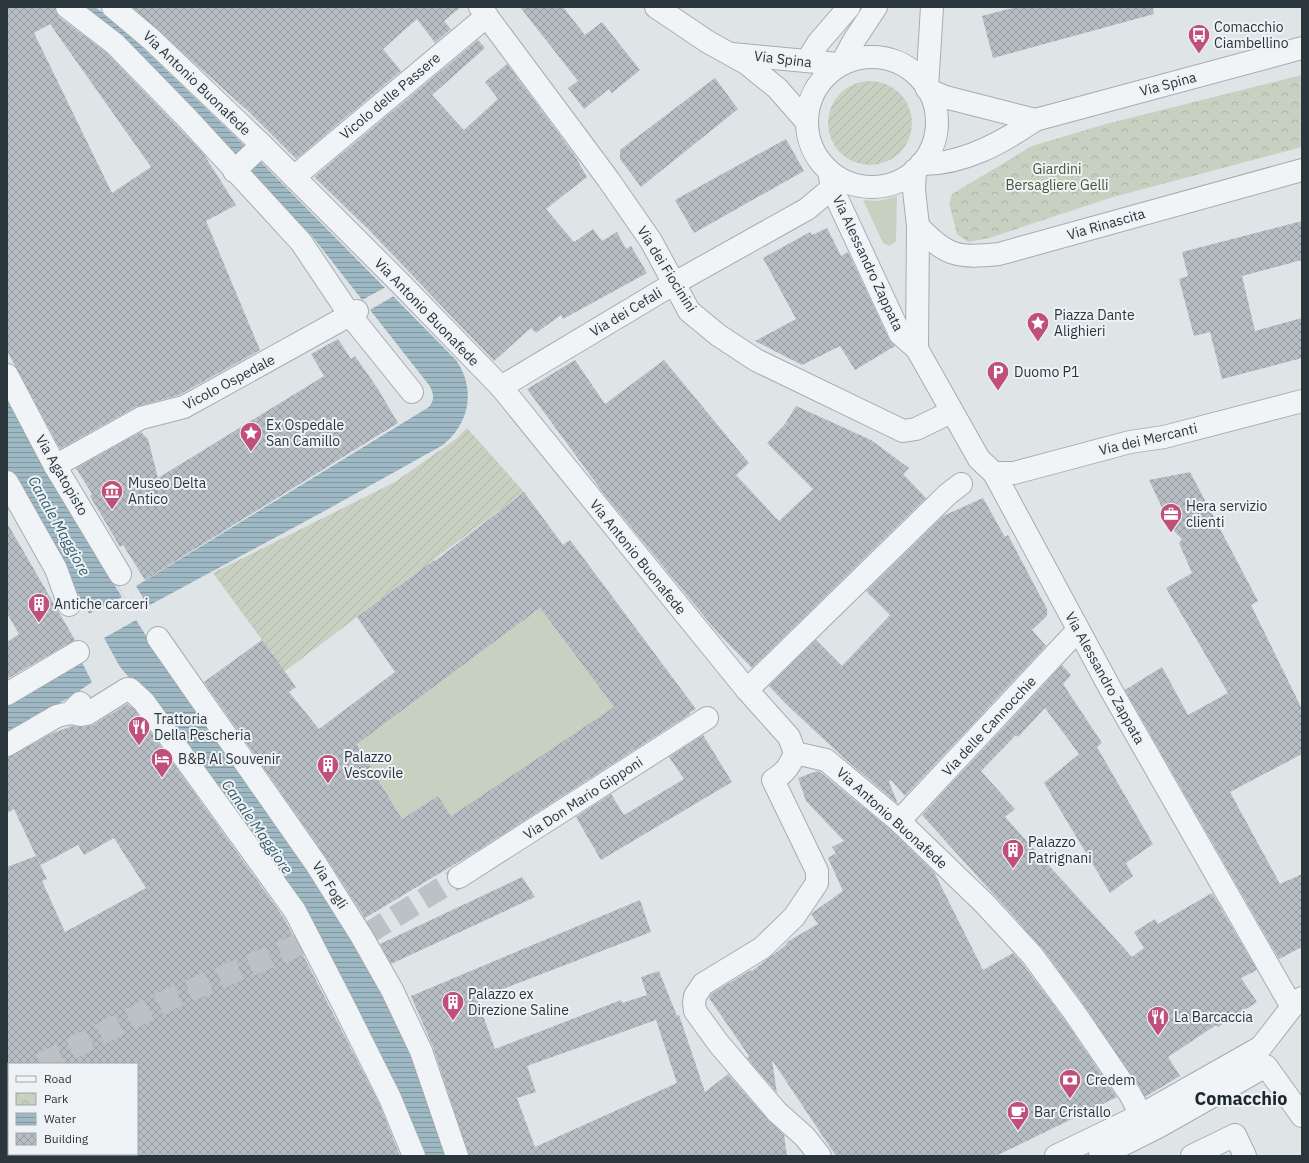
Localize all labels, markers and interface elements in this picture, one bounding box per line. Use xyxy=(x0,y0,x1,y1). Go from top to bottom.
place label: Comacchio Ciambellino xyxy=(1214,18,1289,52)
bus stop icon: Comacchio Ciambellino xyxy=(1186,22,1212,55)
street label: Via Antonio Buonafede xyxy=(139,27,255,139)
street label: Via Spina xyxy=(753,47,813,72)
street label: Vicolo delle Passere xyxy=(336,48,444,143)
street label: Via Spina xyxy=(1138,68,1199,100)
park label: Giardini Bersagliere Gelli xyxy=(1005,160,1109,194)
street label: Via Alessandro Zappata xyxy=(829,192,908,334)
street label: Via Rinascita xyxy=(1065,204,1148,244)
street label: Via dei Fiocinini xyxy=(633,223,701,315)
street label: Via Antonio Buonafede xyxy=(371,254,483,370)
street label: Via dei Cefali xyxy=(587,283,665,341)
place label: Piazza Dante Alighieri xyxy=(1054,306,1135,340)
place icon: Piazza Dante Alighieri xyxy=(1025,310,1051,343)
street label: Vicolo Ospedale xyxy=(180,350,278,414)
parking icon: Duomo P1 xyxy=(985,359,1011,392)
place label: Duomo P1 xyxy=(1014,363,1079,381)
place label: Ex Ospedale San Camillo xyxy=(266,416,345,450)
street label: Via dei Mercanti xyxy=(1097,419,1199,459)
place icon: Ex Ospedale San Camillo xyxy=(238,420,264,453)
street label: Via Agatopisto xyxy=(32,431,92,519)
water label: Canale Maggiore xyxy=(24,473,95,579)
place label: Museo Delta Antico xyxy=(128,474,207,508)
museum icon: Museo Delta Antico xyxy=(99,478,125,511)
street label: Via Antonio Buonafede xyxy=(586,496,690,619)
place label: Hera servizio clienti xyxy=(1186,497,1268,531)
office icon: Hera servizio clienti xyxy=(1158,501,1184,534)
building icon: Antiche carceri xyxy=(26,591,52,624)
place label: Antiche carceri xyxy=(54,595,148,613)
street label: Via Alessandro Zappata xyxy=(1061,609,1149,748)
street label: Via delle Cannocchie xyxy=(938,672,1040,780)
place label: Trattoria Della Pescheria xyxy=(154,710,251,744)
restaurant icon: Trattoria Della Pescheria xyxy=(126,714,152,747)
hotel icon: B&B Al Souvenir xyxy=(149,746,175,779)
place label: Palazzo Vescovile xyxy=(344,748,403,782)
place label: B&B Al Souvenir xyxy=(178,750,280,768)
building icon: Palazzo Vescovile xyxy=(315,752,341,785)
street label: Via Don Mario Gipponi xyxy=(520,753,646,843)
street label: Via Antonio Buonafede xyxy=(833,763,952,873)
water label: Canale Maggiore xyxy=(218,776,297,878)
place label: Palazzo Patrignani xyxy=(1028,833,1092,867)
building icon: Palazzo Patrignani xyxy=(1000,837,1026,870)
street label: Via Fogli xyxy=(308,858,352,912)
place label: Palazzo ex Direzione Saline xyxy=(468,985,569,1019)
building icon: Palazzo ex Direzione Saline xyxy=(440,989,466,1022)
restaurant icon: La Barcaccia xyxy=(1145,1004,1171,1037)
place label: La Barcaccia xyxy=(1174,1008,1253,1026)
legend xyxy=(8,1063,138,1155)
bank icon: Credem xyxy=(1057,1067,1083,1100)
text: Road xyxy=(44,1071,72,1086)
place label: Credem xyxy=(1086,1071,1135,1089)
district label: Comacchio xyxy=(1195,1087,1287,1110)
text: Park xyxy=(44,1091,69,1106)
cafe icon: Bar Cristallo xyxy=(1005,1099,1031,1132)
place label: Bar Cristallo xyxy=(1034,1103,1111,1121)
text: Water xyxy=(44,1111,77,1126)
text: Building xyxy=(44,1131,89,1146)

